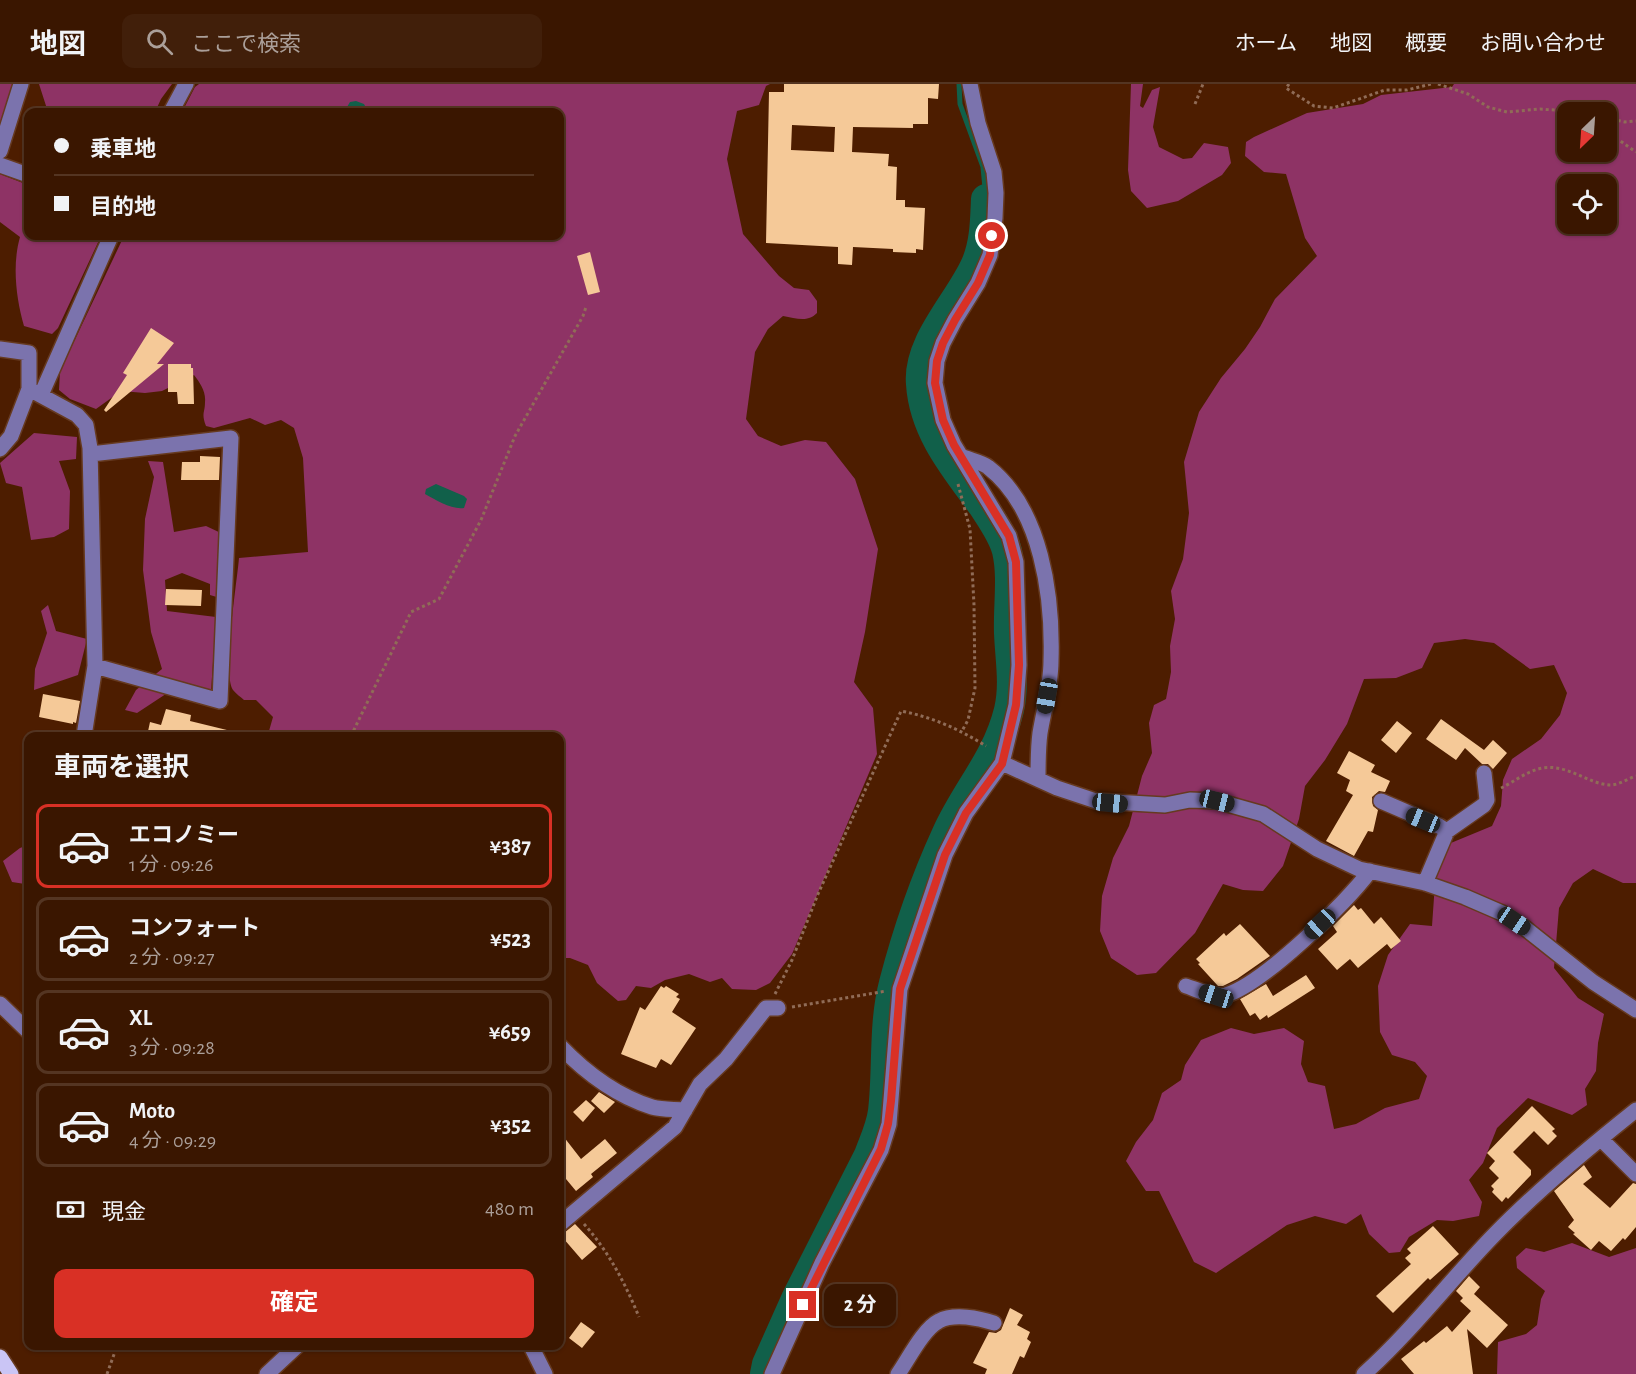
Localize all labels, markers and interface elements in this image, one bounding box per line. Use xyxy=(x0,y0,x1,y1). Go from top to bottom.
search box xyxy=(122,14,542,68)
icon: search xyxy=(143,25,176,58)
text: 地図 xyxy=(30,31,86,59)
text: ここで検索 xyxy=(191,33,301,55)
text: ホーム xyxy=(1235,33,1297,54)
text: 地図 xyxy=(1330,33,1372,54)
text: 概要 xyxy=(1405,33,1447,54)
text: お問い合わせ xyxy=(1480,33,1606,54)
north arrow xyxy=(1557,102,1617,162)
map controls xyxy=(1557,102,1617,234)
text: 乗車地 xyxy=(90,138,156,160)
button: locate xyxy=(1557,174,1617,234)
text: 目的地 xyxy=(90,196,156,218)
route start xyxy=(978,222,1005,249)
car xyxy=(1035,677,1059,715)
text: 車両を選択 xyxy=(54,754,189,781)
car xyxy=(1197,788,1237,814)
car xyxy=(1091,792,1129,814)
car xyxy=(1403,805,1443,835)
icon: car xyxy=(57,819,111,873)
text: エコノミー xyxy=(129,824,239,846)
text: ¥387 xyxy=(490,835,531,857)
text: 1 分 · 09:26 xyxy=(129,855,213,875)
car xyxy=(1494,903,1534,939)
car xyxy=(1301,905,1339,943)
icon: car xyxy=(57,912,111,966)
text: コンフォート xyxy=(129,917,260,939)
text: ¥523 xyxy=(490,928,531,950)
text: 2 分 · 09:27 xyxy=(129,948,215,968)
car xyxy=(1196,982,1236,1010)
icon: car xyxy=(57,1005,111,1059)
text: XL xyxy=(129,1007,152,1029)
text: ¥659 xyxy=(489,1021,531,1043)
text: 3 分 · 09:28 xyxy=(129,1038,215,1058)
icon: car xyxy=(57,1098,111,1152)
text: Moto xyxy=(129,1100,175,1122)
text: ¥352 xyxy=(490,1114,531,1136)
text: 4 分 · 09:29 xyxy=(129,1131,216,1151)
icon: cash xyxy=(54,1193,87,1226)
text: 480 m xyxy=(485,1199,534,1219)
text: 現金 xyxy=(102,1201,146,1223)
button: 確定 xyxy=(54,1269,534,1338)
callout: 2 分 xyxy=(824,1284,896,1326)
route end xyxy=(789,1291,816,1318)
text: 2 分 xyxy=(844,1295,876,1315)

